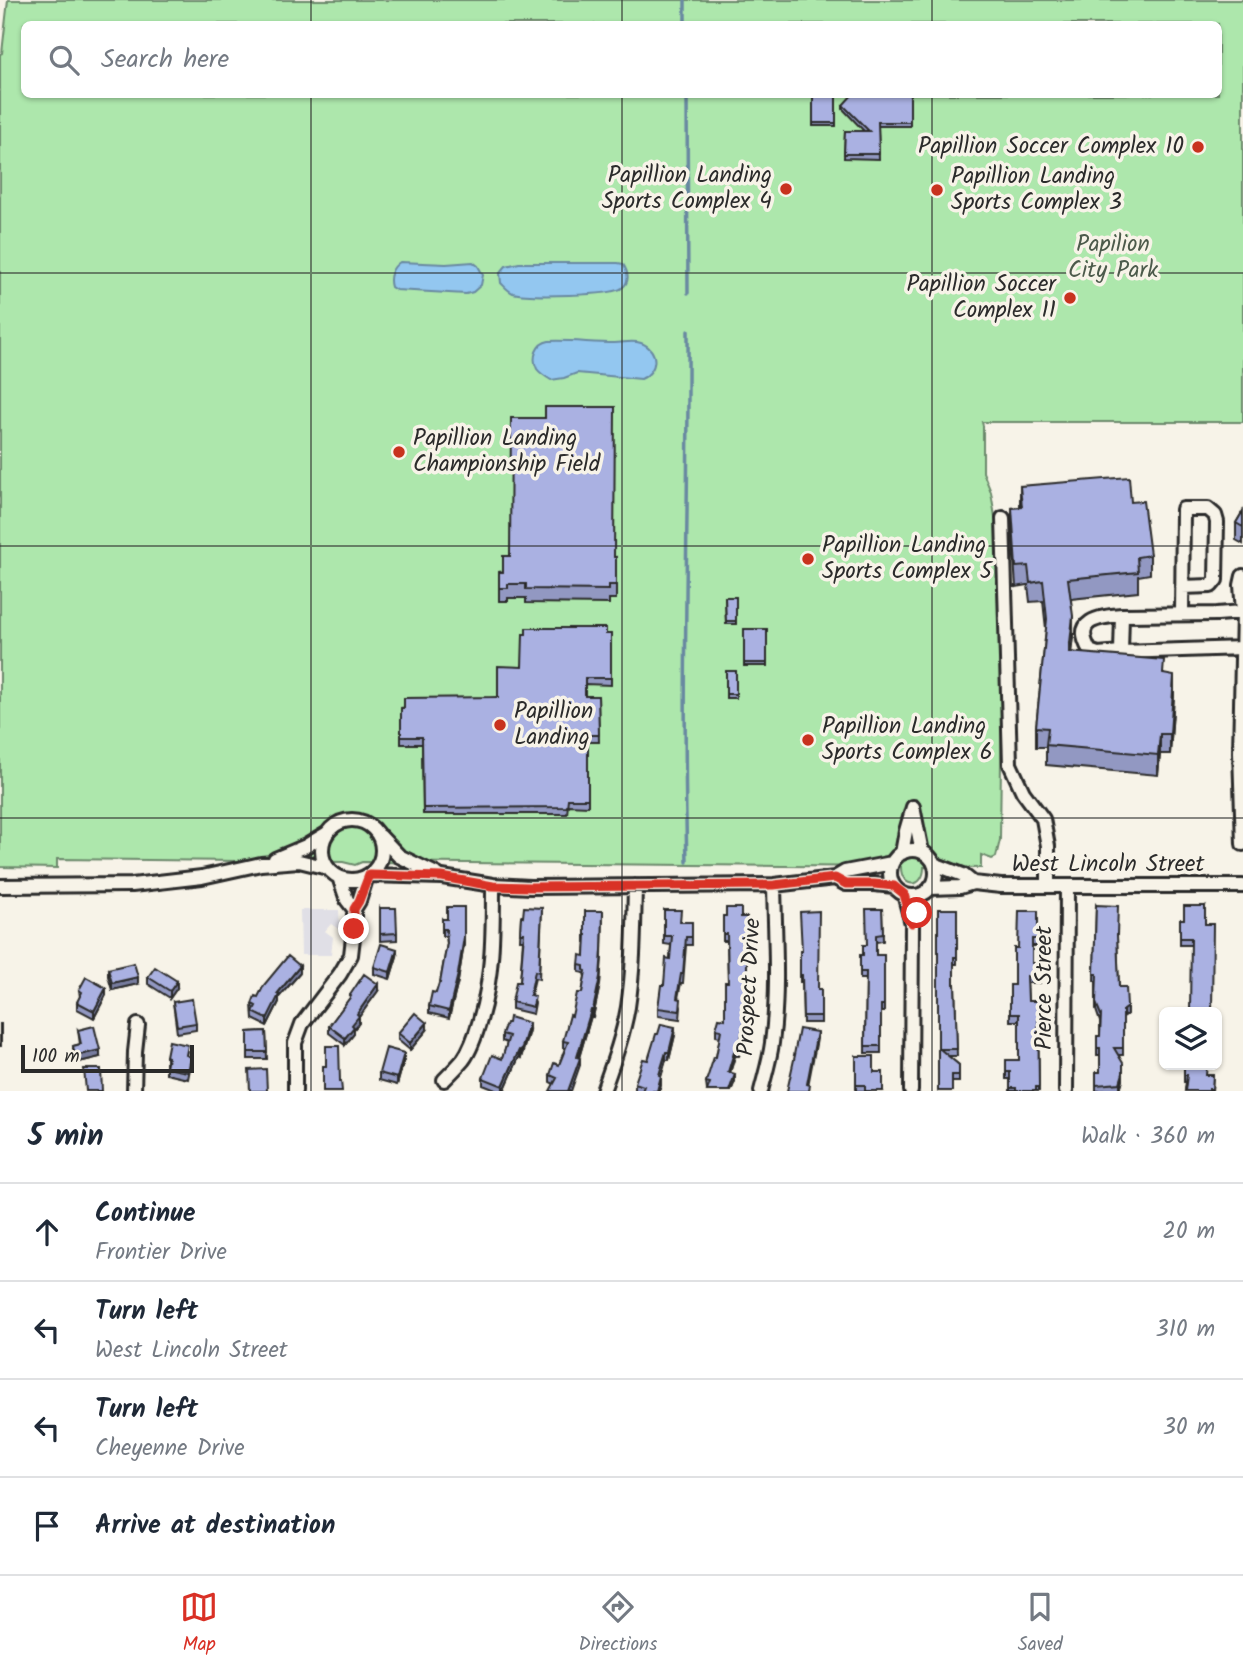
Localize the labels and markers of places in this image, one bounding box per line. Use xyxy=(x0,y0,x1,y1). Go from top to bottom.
place label: Papillion Soccer Complex 10 xyxy=(918,129,1184,165)
marker: Papillion Soccer Complex 10 xyxy=(1190,139,1206,155)
place label: Papillion Landing Sports Complex 4 xyxy=(602,158,772,220)
place label: Papillion Landing Sports Complex 3 xyxy=(951,159,1122,221)
marker: Papillion Landing Sports Complex 4 xyxy=(778,181,794,197)
marker: Papillion Landing Sports Complex 3 xyxy=(929,182,945,198)
place label: Papillion Soccer Complex 11 xyxy=(907,267,1057,329)
marker: Papillion Soccer Complex 11 xyxy=(1062,290,1078,306)
place label: Papillion Landing Championship Field xyxy=(413,421,601,483)
marker: Papillion Landing Championship Field xyxy=(391,444,407,460)
place label: Papillion Landing Sports Complex 5 xyxy=(822,528,994,590)
marker: Papillion Landing Sports Complex 5 xyxy=(800,551,816,567)
place label: Papillion Landing xyxy=(514,694,593,756)
place label: Papillion Landing Sports Complex 6 xyxy=(822,709,992,771)
marker: Papillion Landing xyxy=(492,717,508,733)
marker: Papillion Landing Sports Complex 6 xyxy=(800,732,816,748)

